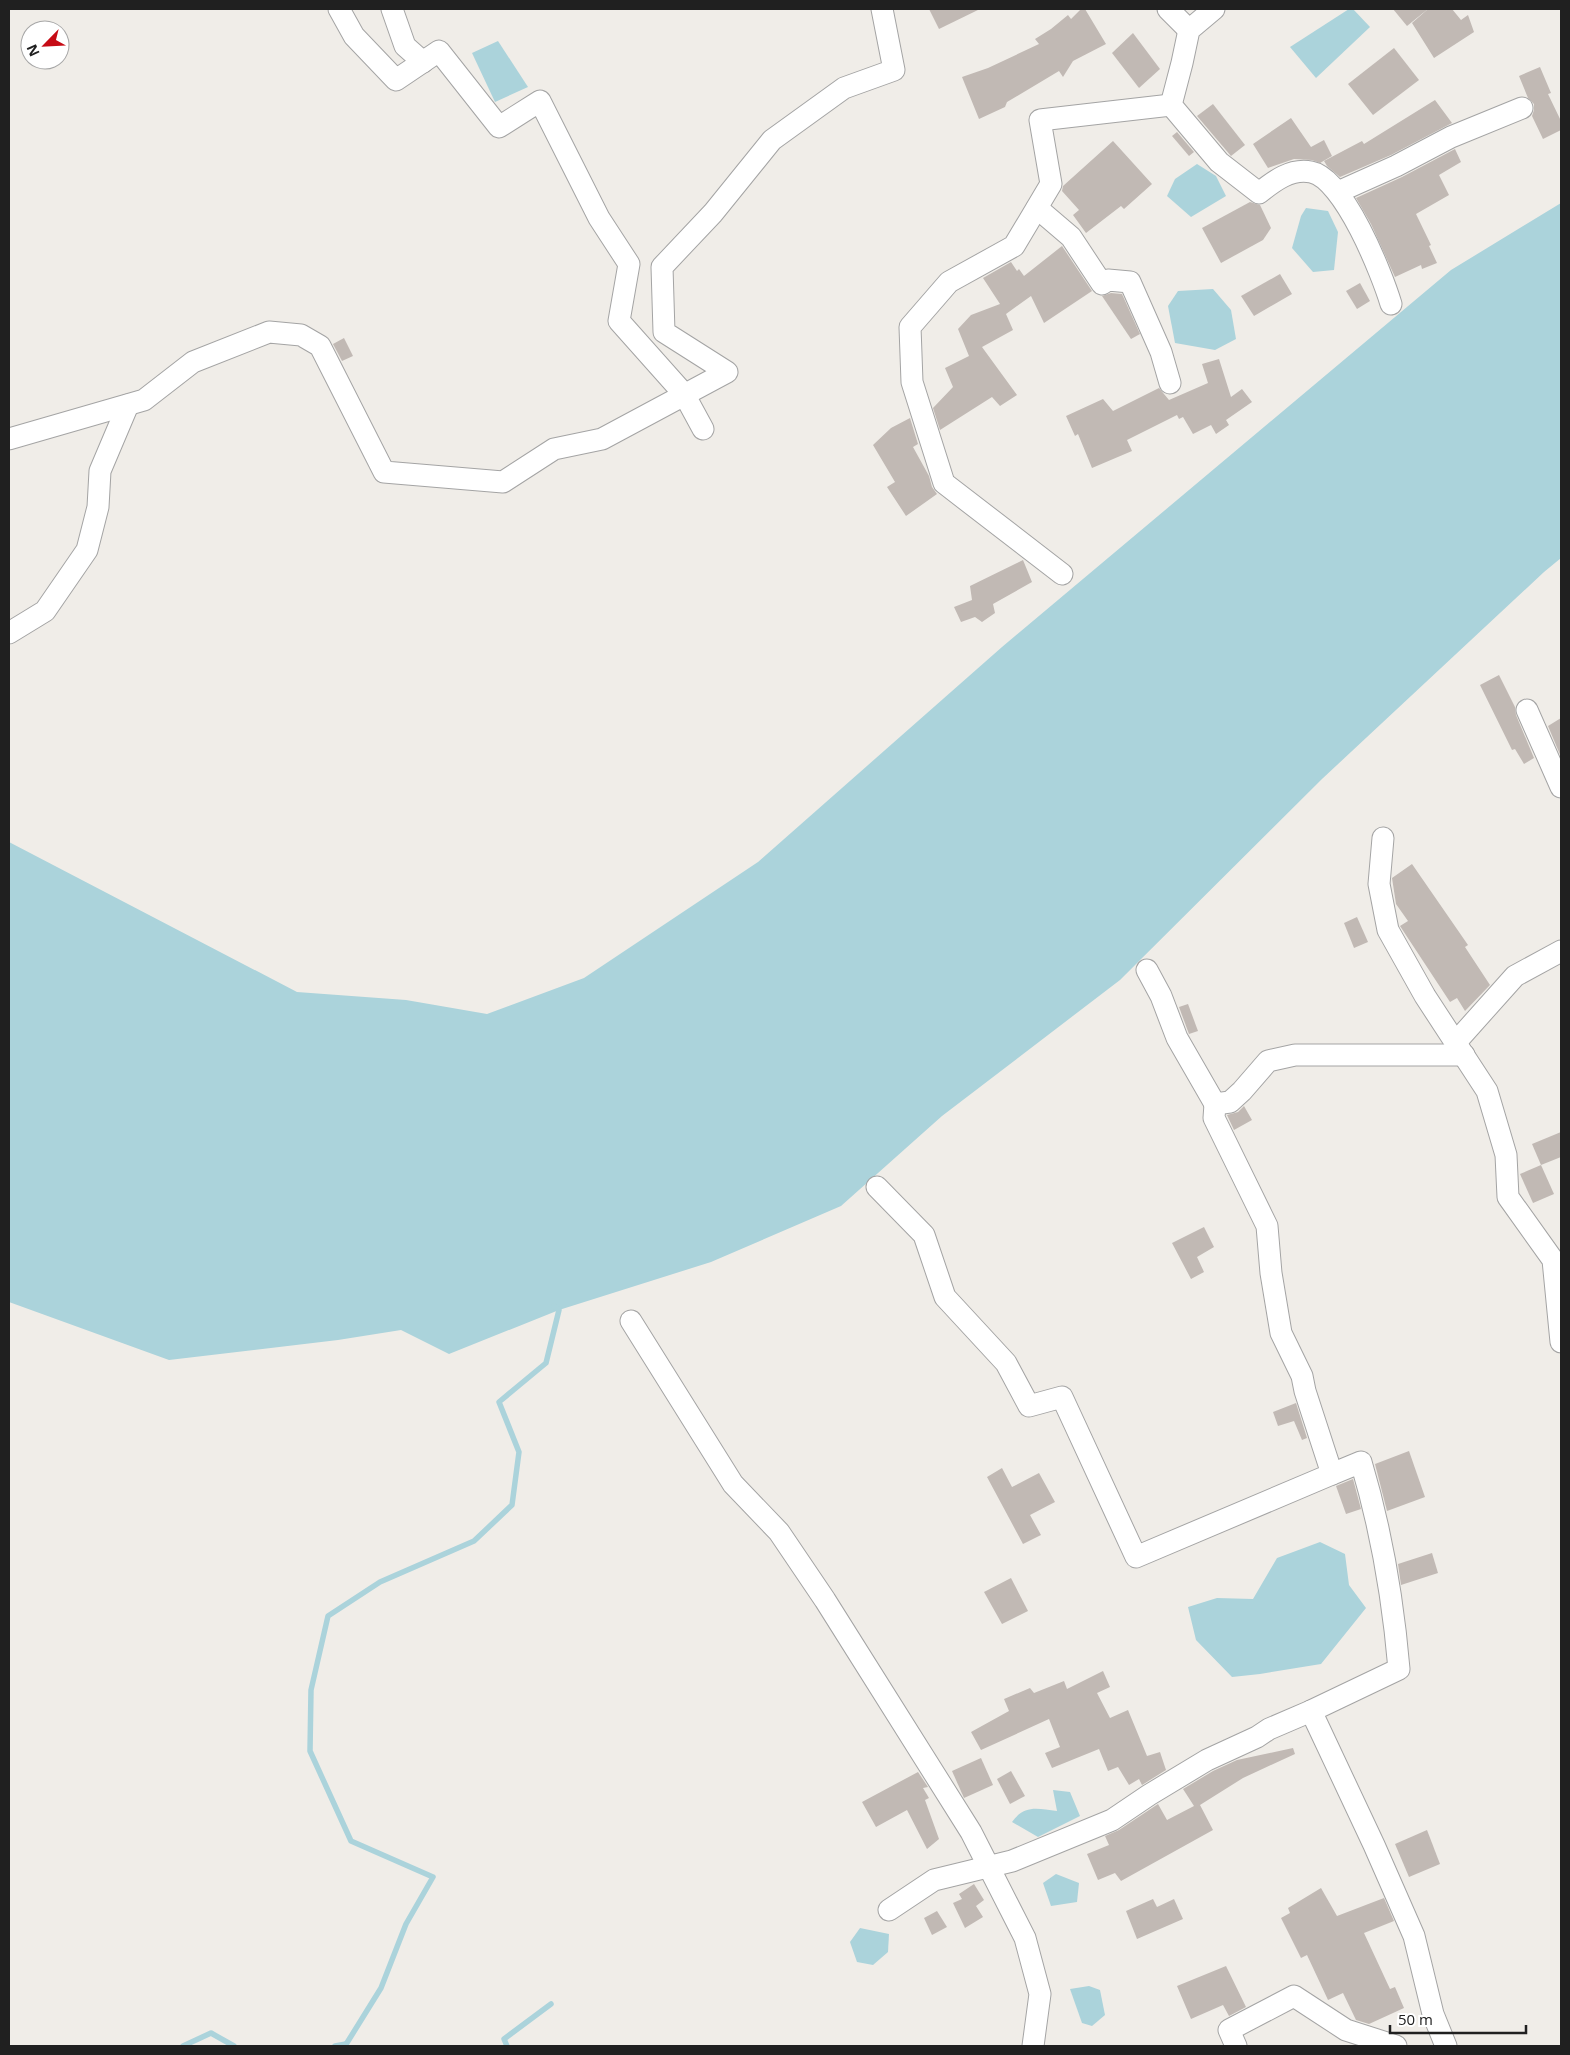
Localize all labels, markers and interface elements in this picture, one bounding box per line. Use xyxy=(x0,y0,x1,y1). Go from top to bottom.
north arrow xyxy=(20,20,70,70)
text: N xyxy=(22,41,44,60)
scale bar xyxy=(1390,2002,1526,2034)
text: 50 m xyxy=(1398,2009,1433,2029)

